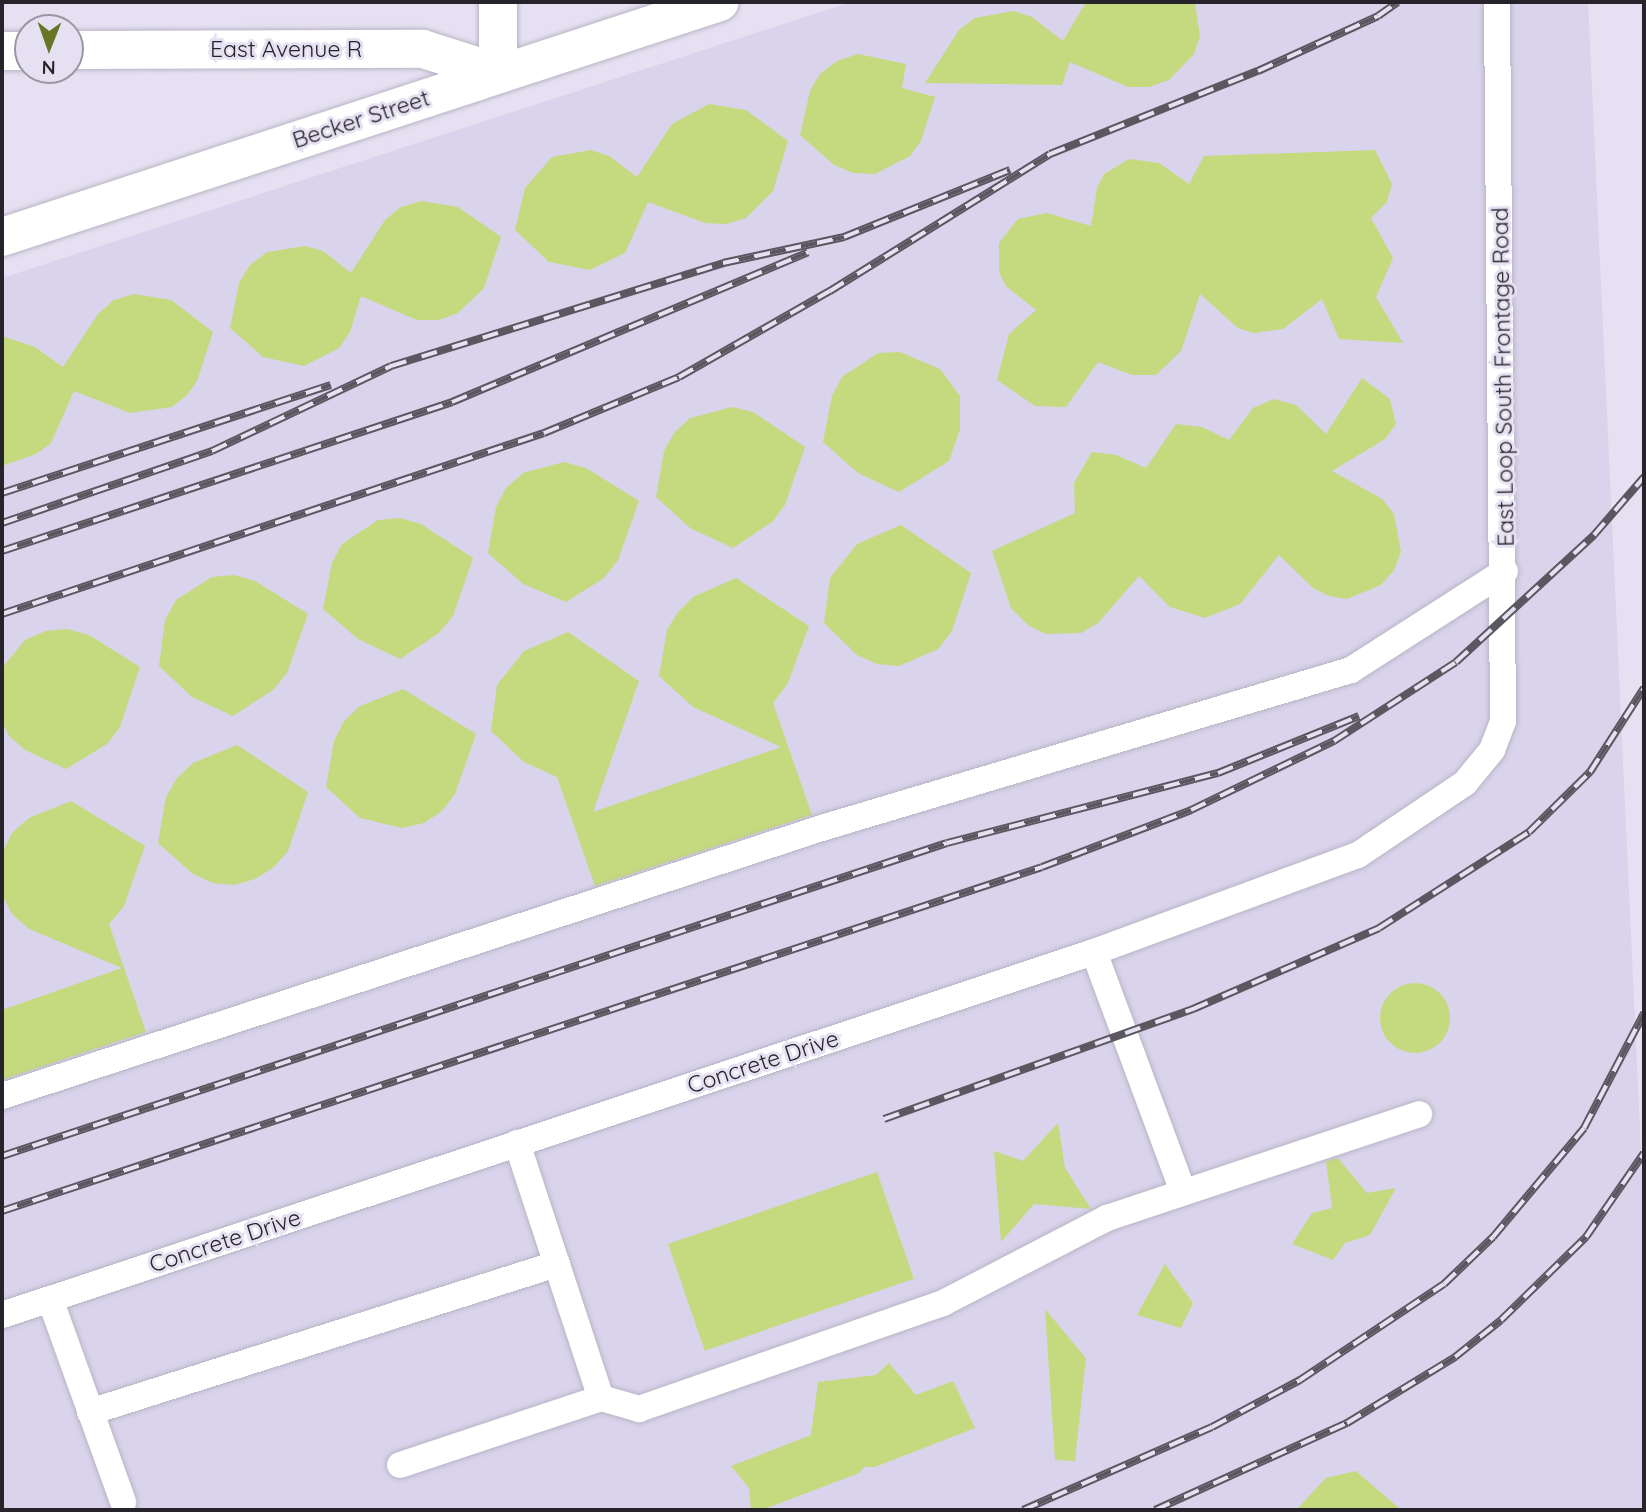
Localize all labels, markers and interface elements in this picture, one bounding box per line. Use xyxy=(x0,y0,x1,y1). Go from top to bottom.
north arrow xyxy=(14,14,84,84)
street label: East Avenue R xyxy=(210,35,362,63)
text: N xyxy=(41,56,56,80)
street label: Becker Street xyxy=(289,84,433,154)
street label: East Loop South Frontage Road xyxy=(1486,207,1520,547)
street label: Concrete Drive xyxy=(684,1024,842,1100)
street label: Concrete Drive xyxy=(146,1203,304,1279)

